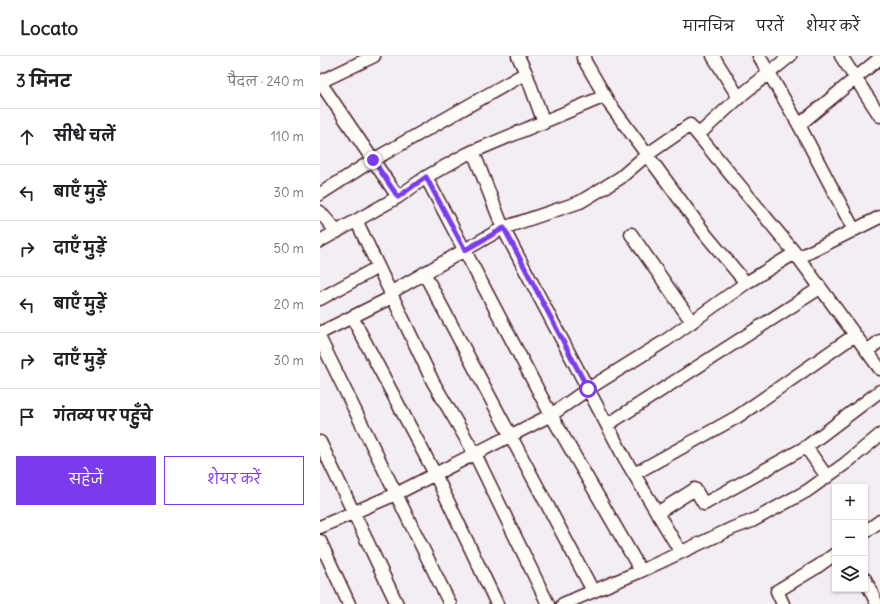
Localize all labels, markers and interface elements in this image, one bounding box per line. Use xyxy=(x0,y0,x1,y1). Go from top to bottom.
text: Locato xyxy=(20,16,78,40)
text: मानचित्र xyxy=(683,17,734,35)
text: परतें xyxy=(756,17,784,35)
text: शेयर करें xyxy=(806,17,860,35)
text: 3 मिनट xyxy=(16,70,71,92)
text: पैदल · 240 m xyxy=(227,73,304,90)
icon: ahead xyxy=(16,126,38,148)
text: सीधे चलें xyxy=(54,126,115,145)
text: 110 m xyxy=(271,128,304,145)
route end xyxy=(364,151,382,169)
icon: left xyxy=(16,182,38,204)
text: बाएँ मुड़ें xyxy=(54,182,106,201)
text: 30 m xyxy=(274,184,304,201)
icon: right xyxy=(16,238,38,260)
text: दाएँ मुड़ें xyxy=(54,238,106,257)
text: 50 m xyxy=(273,240,304,257)
icon: left xyxy=(16,294,38,316)
text: बाएँ मुड़ें xyxy=(54,294,106,313)
text: 20 m xyxy=(274,296,304,313)
icon: right xyxy=(16,350,38,372)
text: दाएँ मुड़ें xyxy=(54,350,106,369)
text: 30 m xyxy=(274,352,304,369)
route start xyxy=(579,380,597,398)
icon: arrive xyxy=(16,406,38,428)
text: गंतव्य पर पहुँचे xyxy=(54,406,152,425)
button: सहेजें xyxy=(16,456,156,505)
button: शेयर करें xyxy=(164,456,304,505)
map controls xyxy=(832,484,868,592)
button: + xyxy=(832,484,868,520)
button: − xyxy=(832,520,868,556)
button: layers xyxy=(832,556,868,592)

